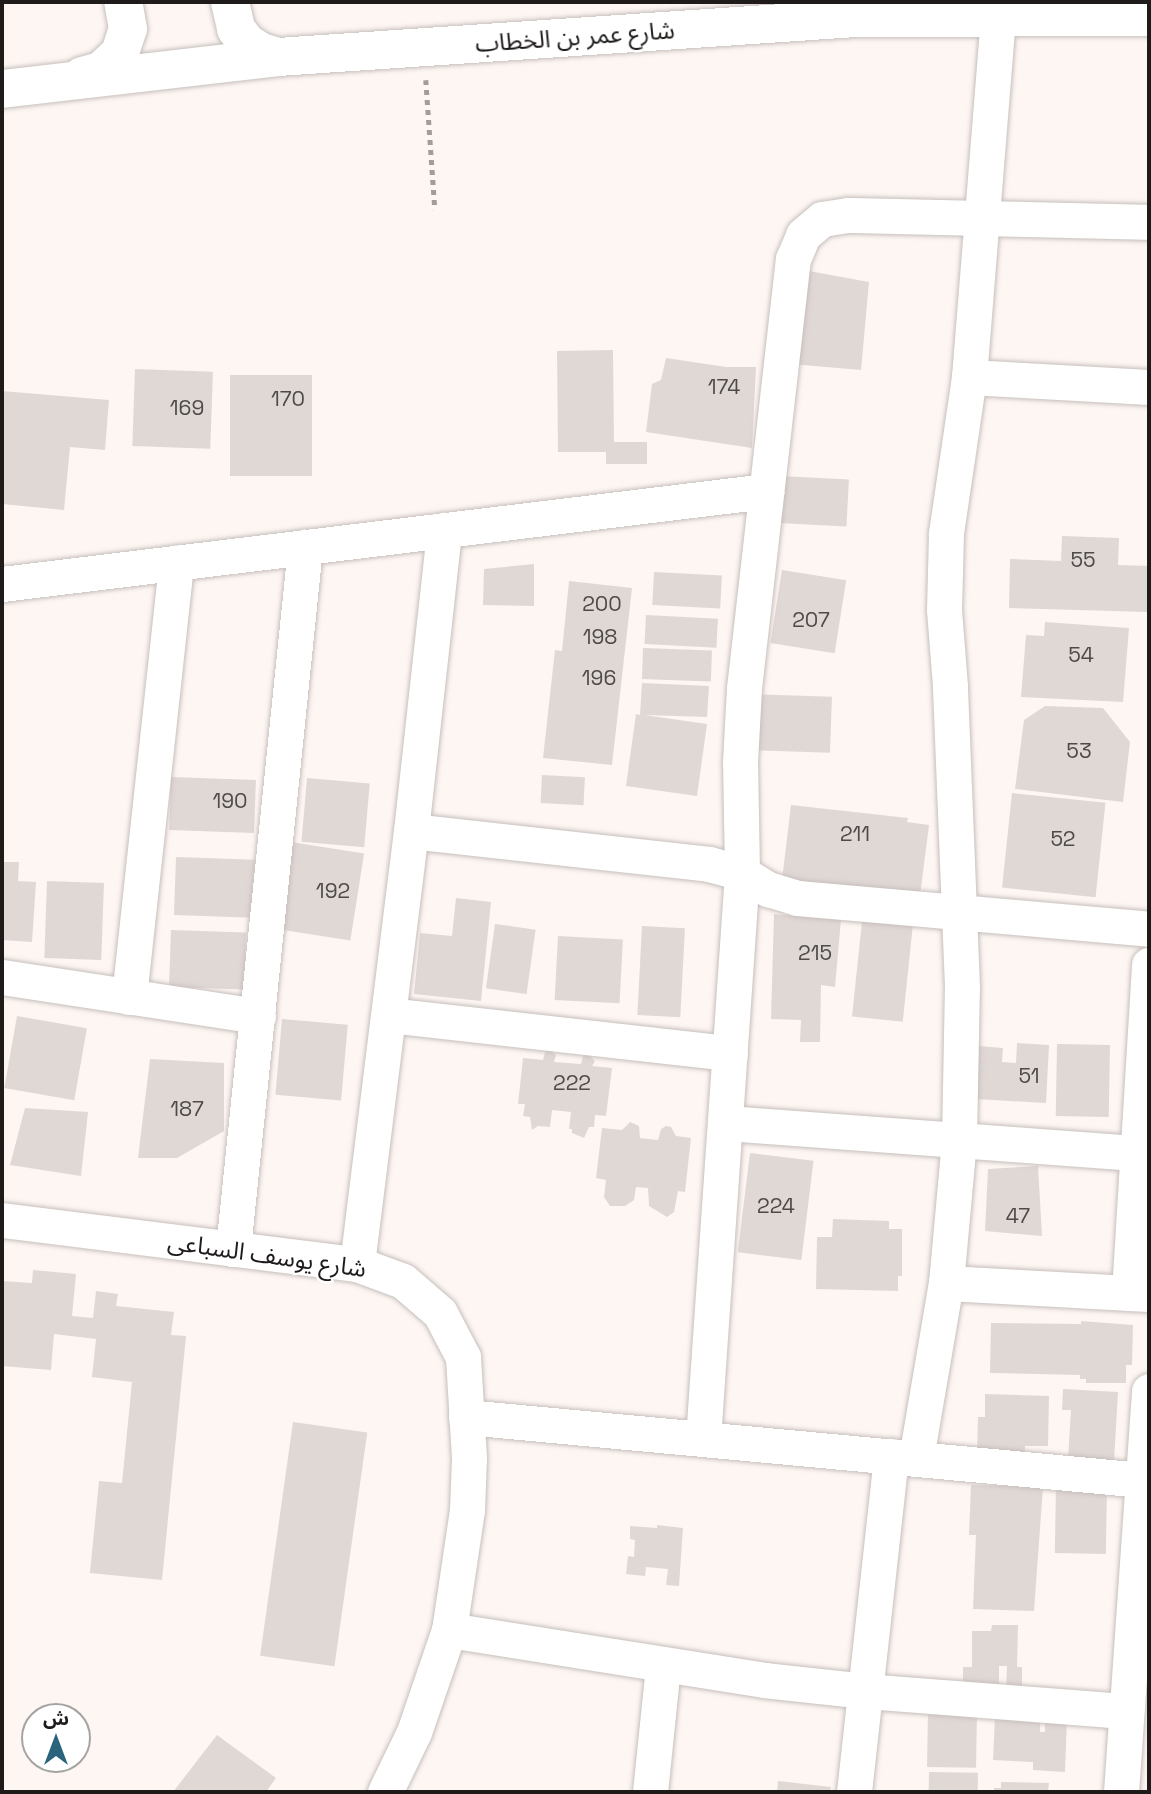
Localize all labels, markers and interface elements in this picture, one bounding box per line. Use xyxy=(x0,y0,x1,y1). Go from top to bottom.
street label: شارع عمر بن الخطاب xyxy=(474,16,676,58)
house number: 174 xyxy=(708,374,740,400)
house number: 170 xyxy=(271,386,305,412)
house number: 169 xyxy=(170,395,204,421)
house number: 55 xyxy=(1070,547,1096,573)
house number: 200 xyxy=(582,591,622,617)
house number: 207 xyxy=(792,607,830,633)
house number: 198 xyxy=(583,624,617,650)
house number: 54 xyxy=(1068,642,1094,668)
house number: 196 xyxy=(582,665,616,691)
house number: 53 xyxy=(1066,738,1092,764)
house number: 190 xyxy=(212,788,248,814)
house number: 211 xyxy=(840,821,870,847)
house number: 52 xyxy=(1050,826,1076,852)
house number: 192 xyxy=(316,878,350,904)
house number: 215 xyxy=(798,940,832,966)
house number: 51 xyxy=(1018,1063,1040,1089)
house number: 222 xyxy=(553,1070,591,1096)
house number: 187 xyxy=(170,1096,204,1122)
house number: 224 xyxy=(757,1193,795,1219)
house number: 47 xyxy=(1006,1203,1030,1229)
street label: شارع يوسف السباعى xyxy=(166,1227,368,1283)
north arrow xyxy=(21,1703,91,1773)
text: ش xyxy=(43,1706,69,1731)

